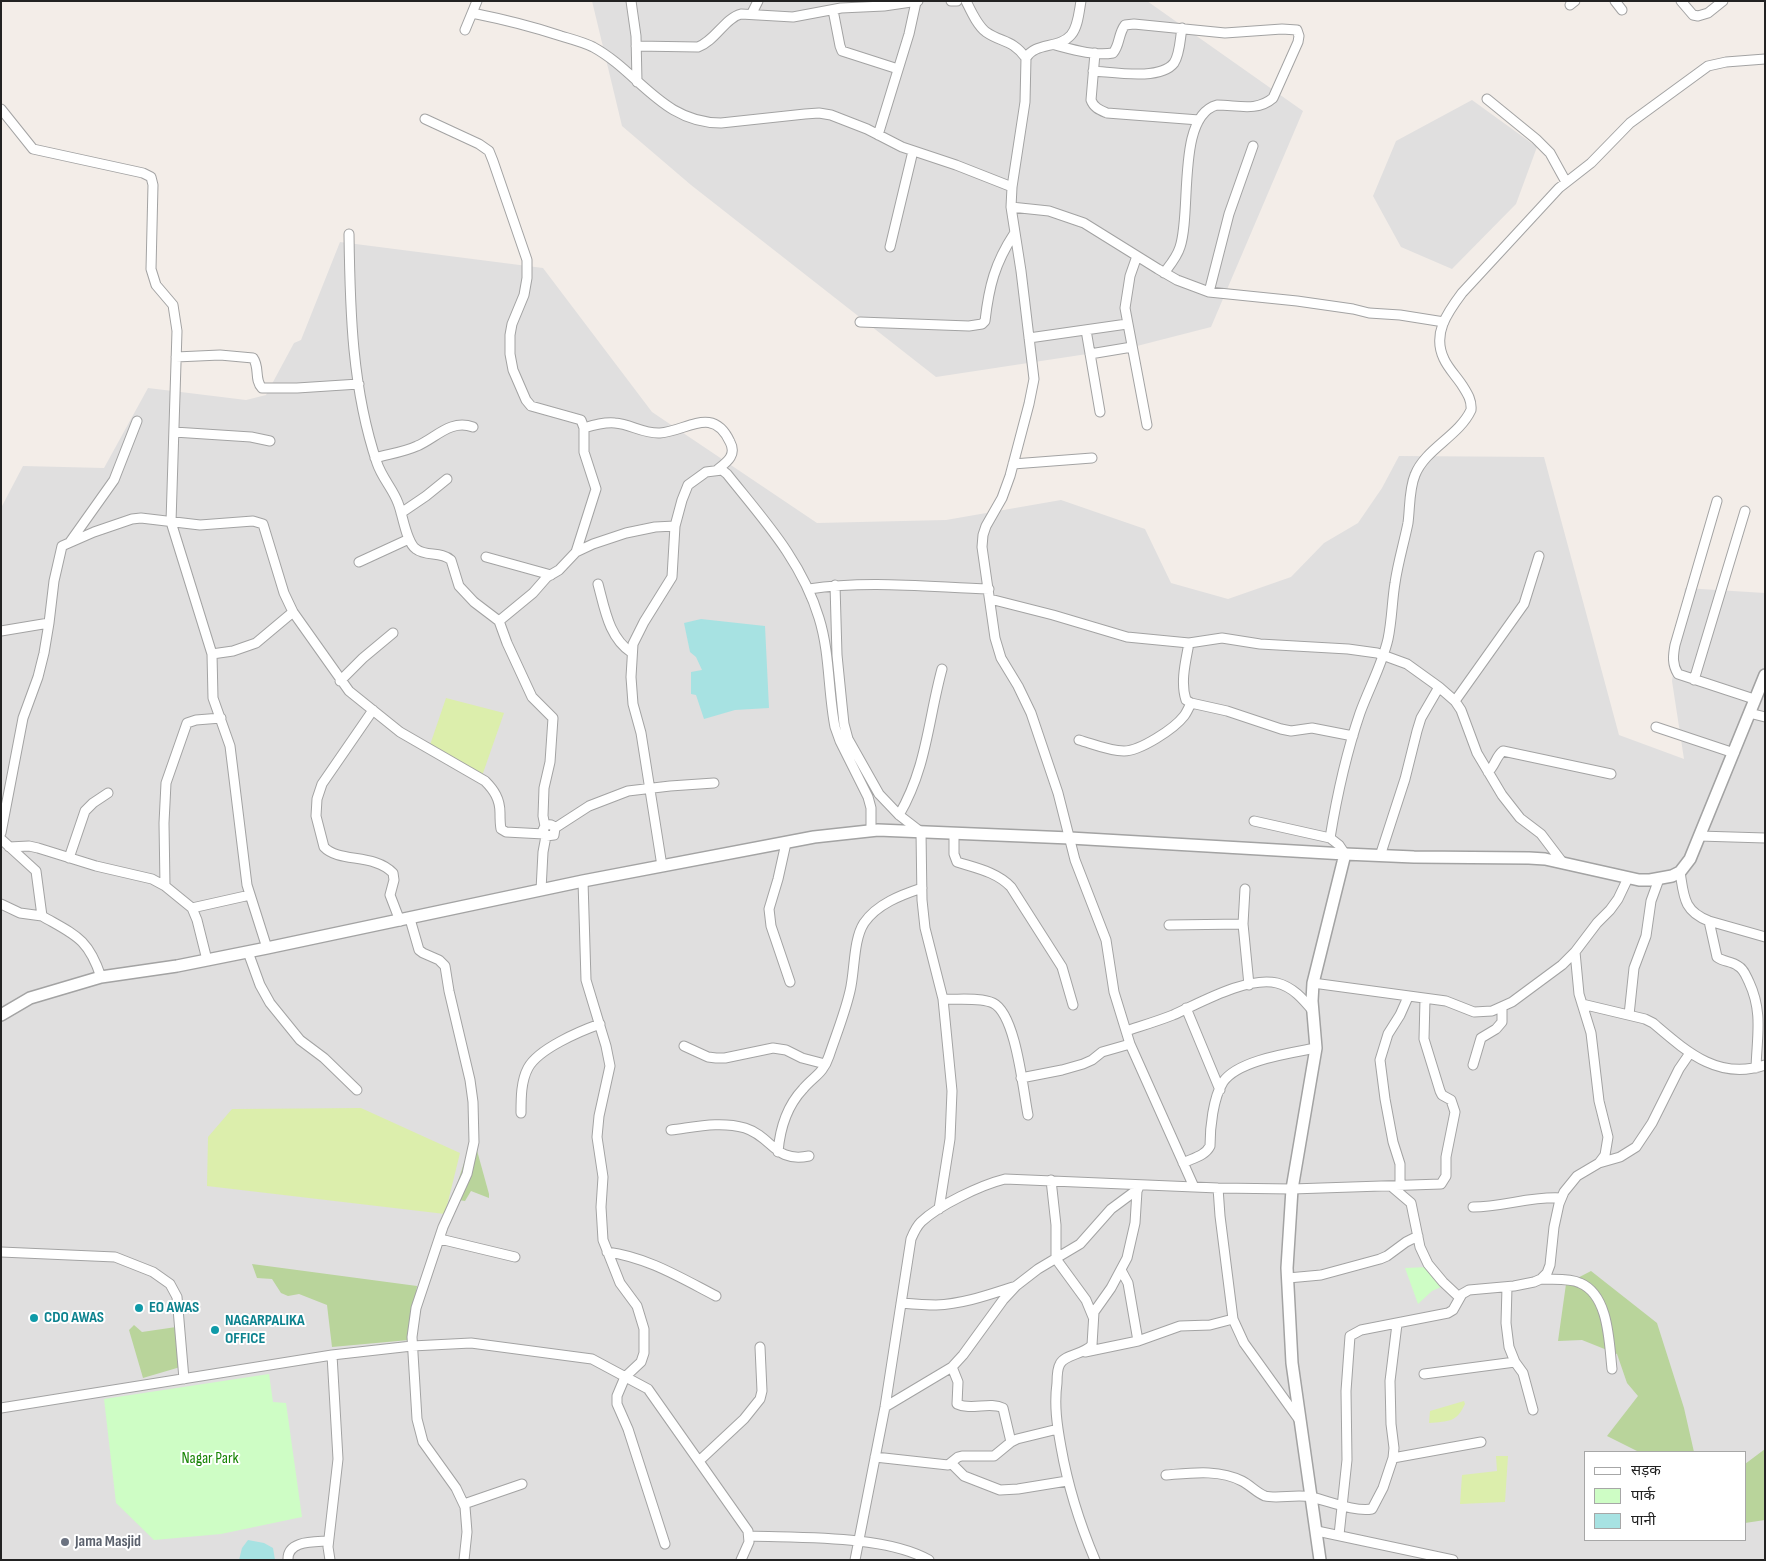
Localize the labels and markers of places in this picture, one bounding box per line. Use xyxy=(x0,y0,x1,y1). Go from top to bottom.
place label: EO AWAS xyxy=(149,1298,199,1318)
marker: EO AWAS xyxy=(133,1302,145,1314)
place label: CDO AWAS xyxy=(44,1308,104,1328)
place label: NAGARPALIKA OFFICE xyxy=(225,1311,305,1349)
marker: CDO AWAS xyxy=(28,1312,40,1324)
marker: NAGARPALIKA OFFICE xyxy=(209,1324,221,1336)
place label: Jama Masjid xyxy=(75,1532,141,1552)
marker: Jama Masjid xyxy=(59,1536,71,1548)

